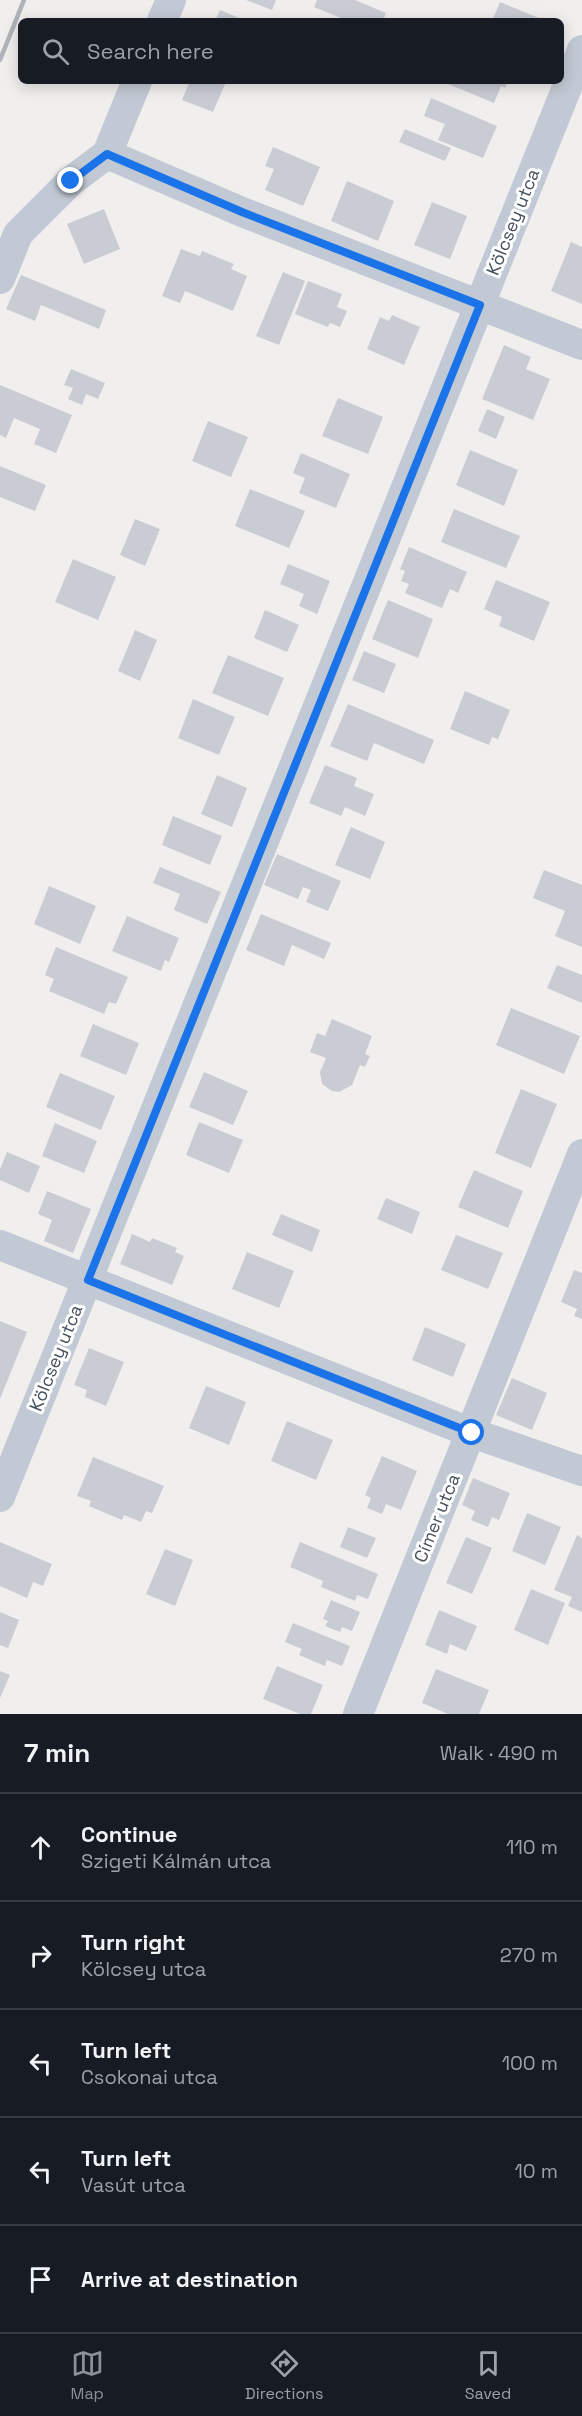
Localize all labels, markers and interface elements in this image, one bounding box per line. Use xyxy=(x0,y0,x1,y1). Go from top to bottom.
search box xyxy=(18,18,564,84)
icon: search xyxy=(39,35,72,68)
text: Search here xyxy=(87,37,214,65)
street label: Kölcsey utca xyxy=(481,165,544,278)
route end xyxy=(57,167,83,193)
street label: Kölcsey utca xyxy=(24,1301,87,1414)
route start xyxy=(458,1419,484,1445)
street label: Címer utca xyxy=(408,1470,465,1566)
text: 7 min xyxy=(24,1736,90,1770)
text: Walk · 490 m xyxy=(440,1740,558,1766)
text: Continue xyxy=(81,1820,177,1848)
icon: ahead xyxy=(24,1831,57,1864)
text: 110 m xyxy=(506,1834,558,1860)
text: Szigeti Kálmán utca xyxy=(81,1848,271,1874)
text: Turn right xyxy=(81,1928,186,1956)
icon: right xyxy=(24,1939,57,1972)
text: 270 m xyxy=(500,1942,558,1968)
text: Kölcsey utca xyxy=(81,1956,206,1982)
text: Turn left xyxy=(81,2036,171,2064)
icon: left xyxy=(24,2047,57,2080)
text: 100 m xyxy=(502,2050,558,2076)
text: Csokonai utca xyxy=(81,2064,218,2090)
text: Turn left xyxy=(81,2144,171,2172)
icon: left xyxy=(24,2155,57,2188)
text: 10 m xyxy=(514,2158,558,2184)
text: Vasút utca xyxy=(81,2172,186,2198)
icon: arrive xyxy=(24,2263,57,2296)
text: Arrive at destination xyxy=(81,2265,298,2293)
tab: Map xyxy=(71,2347,104,2404)
tab: Directions xyxy=(245,2347,324,2404)
tab: Saved xyxy=(465,2347,511,2404)

